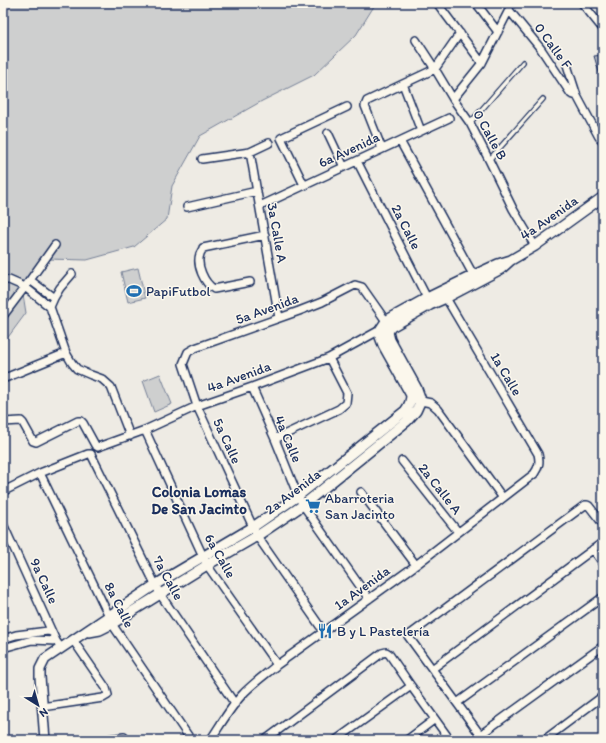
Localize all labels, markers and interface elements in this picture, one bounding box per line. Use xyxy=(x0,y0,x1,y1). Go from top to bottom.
street label: 0 Calle F xyxy=(531,20,576,73)
street label: 0 Calle B xyxy=(469,107,511,163)
street label: 6a Avenida xyxy=(316,128,383,172)
street label: 4a Avenida xyxy=(517,192,582,244)
street label: 3a Calle A xyxy=(263,202,291,264)
street label: 2a Calle xyxy=(387,202,425,253)
sports icon: PapiFutbol xyxy=(125,282,143,300)
place label: PapiFutbol xyxy=(146,283,211,300)
street label: 5a Avenida xyxy=(233,290,301,328)
street label: 1a Calle xyxy=(486,349,526,399)
street label: 4a Avenida xyxy=(205,357,274,396)
street label: 4a Calle xyxy=(271,413,306,465)
street label: 5a Calle xyxy=(209,415,245,467)
street label: 2a Calle A xyxy=(415,460,465,518)
street label: 2a Avenida xyxy=(262,465,325,519)
district label: Colonia Lomas De San Jacinto xyxy=(151,483,247,518)
place label: Abarroteria San Jacinto xyxy=(325,490,395,523)
supermarket icon: Abarroteria San Jacinto xyxy=(304,497,322,515)
street label: 6a Calle xyxy=(201,531,240,581)
street label: 7a Calle xyxy=(149,553,187,603)
street label: 9a Calle xyxy=(26,556,62,607)
street label: 1a Avenida xyxy=(331,562,394,614)
street label: 8a Calle xyxy=(100,579,138,631)
restaurant icon: B y L Pastelería xyxy=(316,622,334,640)
place label: B y L Pastelería xyxy=(337,623,430,640)
north arrow xyxy=(18,685,58,725)
text: N xyxy=(37,705,51,720)

